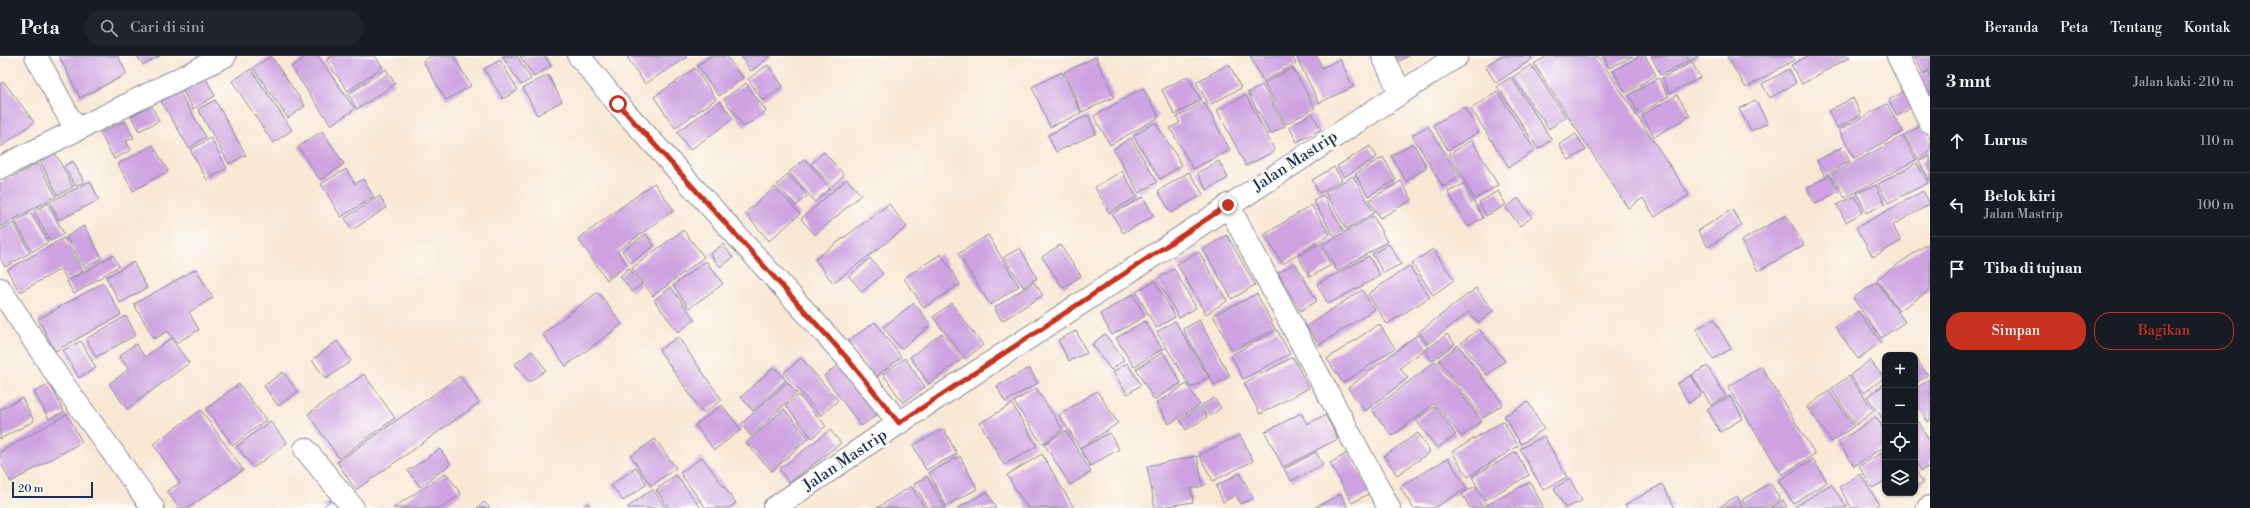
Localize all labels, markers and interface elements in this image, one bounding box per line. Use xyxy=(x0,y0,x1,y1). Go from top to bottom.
search box xyxy=(84,10,364,46)
text: Peta xyxy=(20,16,60,40)
icon: search xyxy=(98,17,120,39)
text: Cari di sini xyxy=(130,18,205,37)
text: Beranda xyxy=(1985,19,2038,37)
text: Peta xyxy=(2060,19,2088,37)
text: Tentang xyxy=(2110,19,2162,37)
text: Kontak xyxy=(2184,19,2230,37)
text: 3 mnt xyxy=(1946,71,1991,93)
text: Jalan kaki · 210 m xyxy=(2133,74,2234,90)
route start xyxy=(609,95,627,113)
street label: Jalan Mastrip xyxy=(1248,126,1341,196)
icon: ahead xyxy=(1946,130,1968,152)
text: Lurus xyxy=(1984,131,2027,150)
text: 110 m xyxy=(2200,133,2234,149)
text: Belok kiri xyxy=(1984,187,2055,206)
icon: left xyxy=(1946,194,1968,216)
route end xyxy=(1219,196,1237,214)
text: 100 m xyxy=(2198,197,2234,213)
text: Jalan Mastrip xyxy=(1984,206,2063,222)
icon: arrive xyxy=(1946,258,1968,280)
text: Tiba di tujuan xyxy=(1984,259,2082,278)
button: Simpan xyxy=(1946,312,2086,350)
button: Bagikan xyxy=(2094,312,2234,350)
map controls xyxy=(1882,352,1918,496)
button: + xyxy=(1882,352,1918,388)
button: − xyxy=(1882,388,1918,424)
street label: Jalan Mastrip xyxy=(798,424,891,496)
button: locate xyxy=(1882,424,1918,460)
button: layers xyxy=(1882,460,1918,496)
scale bar xyxy=(12,480,93,499)
text: 20 m xyxy=(18,482,43,496)

